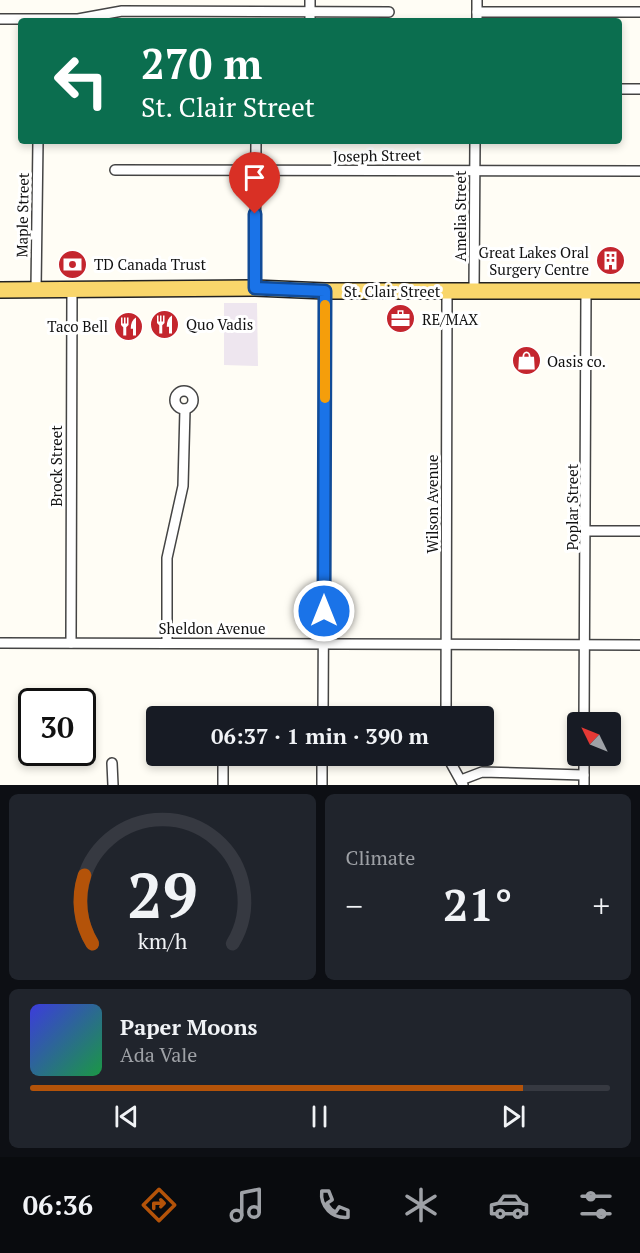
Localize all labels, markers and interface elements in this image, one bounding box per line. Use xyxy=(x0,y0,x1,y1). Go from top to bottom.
text: 270 m xyxy=(141,35,262,91)
icon: left xyxy=(42,42,120,120)
text: St. Clair Street xyxy=(141,89,315,125)
street label: Joseph Street xyxy=(333,144,422,166)
pin xyxy=(229,152,280,214)
icon: arrive xyxy=(238,161,271,194)
street label: Amelia Street xyxy=(450,170,470,262)
street label: Maple Street xyxy=(11,172,33,258)
place label: Great Lakes Oral Surgery Centre xyxy=(479,242,589,279)
building icon: Great Lakes Oral Surgery Centre xyxy=(594,245,626,277)
bank icon: TD Canada Trust xyxy=(57,248,89,280)
place label: TD Canada Trust xyxy=(94,254,207,274)
street label: St. Clair Street xyxy=(344,281,441,301)
office icon: RE/MAX xyxy=(385,303,417,335)
restaurant icon: Quo Vadis xyxy=(149,308,181,340)
place label: RE/MAX xyxy=(422,309,478,329)
restaurant icon: Taco Bell xyxy=(113,310,145,342)
place label: Quo Vadis xyxy=(186,314,253,334)
place label: Taco Bell xyxy=(47,316,108,336)
shop icon: Oasis co. xyxy=(510,345,542,377)
place label: Oasis co. xyxy=(547,351,606,371)
street label: Brock Street xyxy=(46,425,66,507)
street label: Wilson Avenue xyxy=(422,454,442,554)
street label: Poplar Street xyxy=(562,463,582,550)
position arrow xyxy=(292,579,356,643)
street label: Sheldon Avenue xyxy=(159,618,265,638)
speed limit sign: 30 xyxy=(18,688,96,766)
north arrow xyxy=(567,712,621,766)
map controls xyxy=(567,712,621,766)
text: 06:37 · 1 min · 390 m xyxy=(211,721,429,750)
text: Climate xyxy=(346,844,415,871)
text: 29 xyxy=(127,853,198,936)
text: 21° xyxy=(443,874,512,934)
text: − xyxy=(346,884,363,927)
text: + xyxy=(592,884,610,927)
text: km/h xyxy=(137,927,187,955)
text: Paper Moons xyxy=(120,1012,258,1041)
text: Ada Vale xyxy=(120,1041,197,1068)
icon: previous xyxy=(110,1100,143,1133)
icon: pause xyxy=(303,1100,336,1133)
icon: next xyxy=(497,1100,530,1133)
icon: directions xyxy=(138,1184,180,1226)
icon: music xyxy=(226,1184,268,1226)
icon: phone xyxy=(313,1184,355,1226)
icon: climate xyxy=(400,1184,442,1226)
icon: car xyxy=(488,1184,530,1226)
icon: filters xyxy=(575,1184,617,1226)
text: 06:36 xyxy=(23,1187,93,1223)

